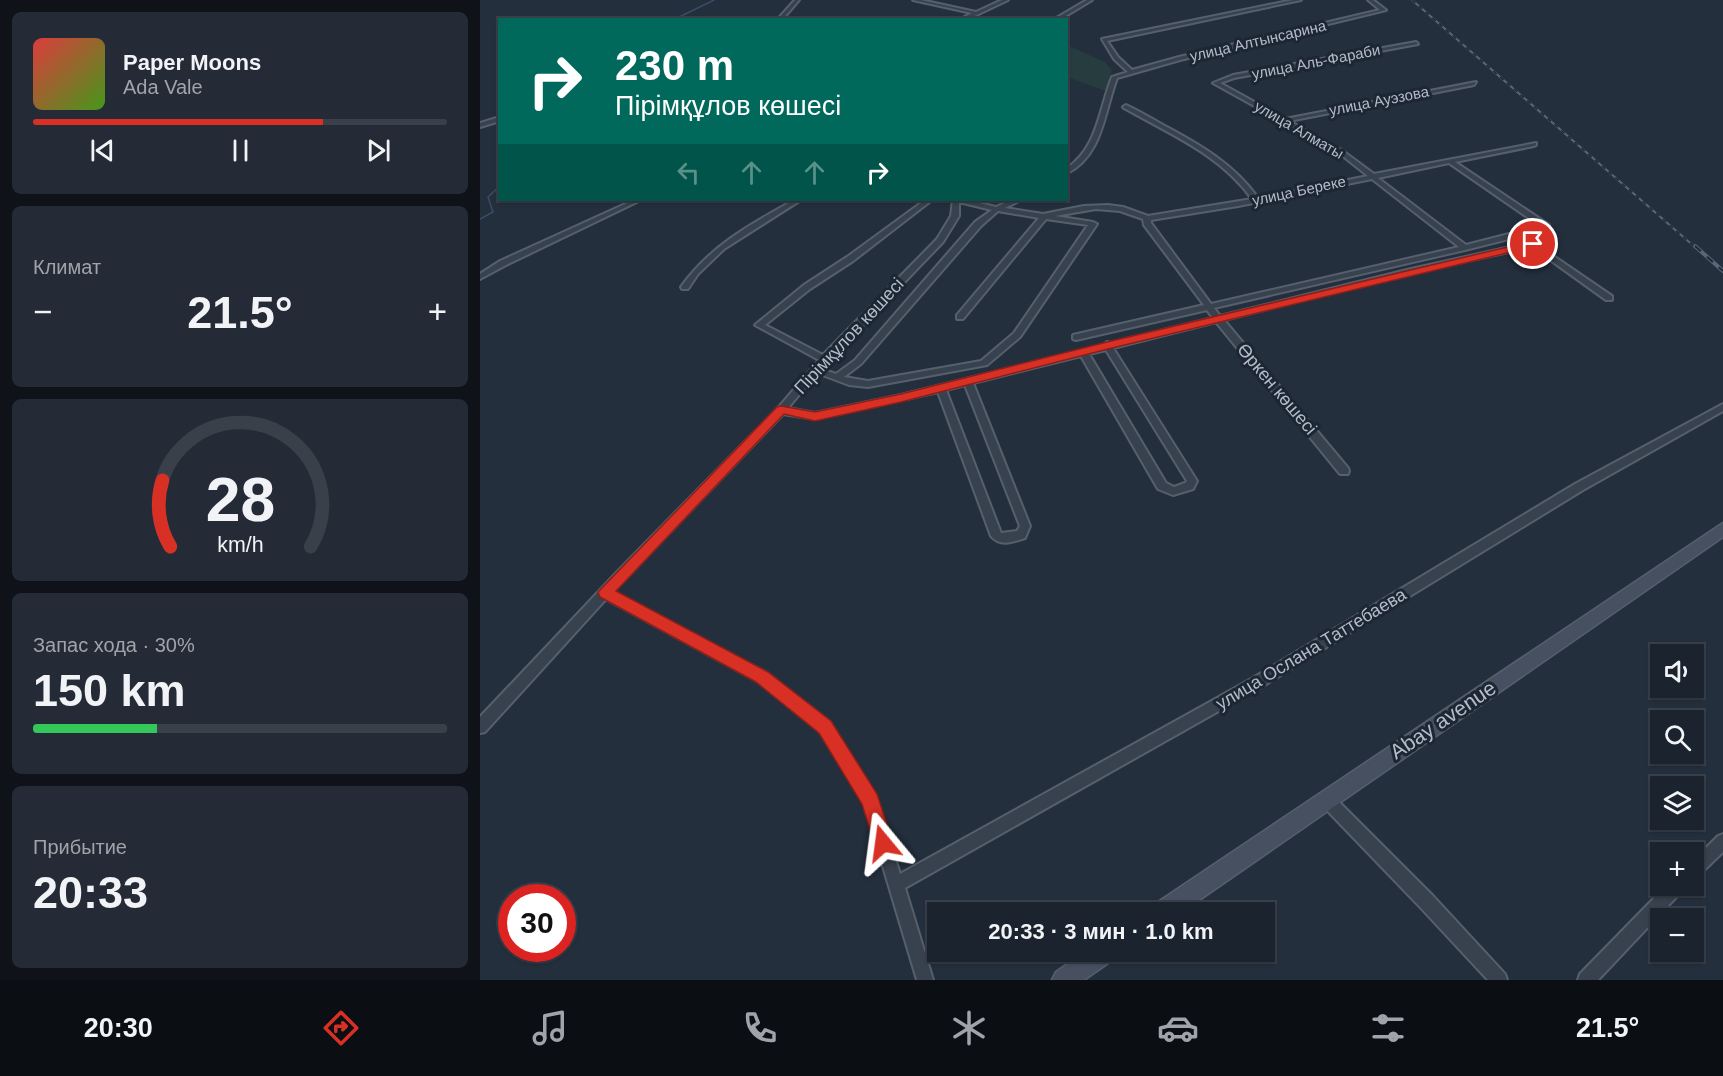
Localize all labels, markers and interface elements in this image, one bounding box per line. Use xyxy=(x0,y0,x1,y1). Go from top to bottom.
street label: улица Алтынсарина xyxy=(1188,16,1328,64)
street label: улица Аль-Фараби xyxy=(1250,41,1382,82)
icon: right xyxy=(516,42,594,120)
text: 230 m xyxy=(615,42,734,89)
text: Paper Moons xyxy=(123,50,261,75)
text: Ada Vale xyxy=(123,76,203,98)
street label: улица Ауэзова xyxy=(1328,82,1431,119)
text: Пірімқұлов көшесі xyxy=(615,91,841,121)
street label: улица Алматы xyxy=(1252,97,1347,162)
icon: previous xyxy=(86,134,119,167)
icon: pause xyxy=(224,134,257,167)
icon: next xyxy=(362,134,395,167)
icon: left xyxy=(672,156,705,189)
icon: ahead xyxy=(735,156,768,189)
icon: ahead xyxy=(798,156,831,189)
icon: right xyxy=(861,156,894,189)
street label: улица Береке xyxy=(1250,172,1347,209)
pin xyxy=(1507,218,1558,269)
icon: arrive xyxy=(1516,227,1549,260)
text: Климат xyxy=(33,256,101,278)
street label: Пірімқұлов көшесі xyxy=(790,274,908,398)
text: 21.5° xyxy=(187,287,293,338)
text: − xyxy=(33,293,52,330)
text: + xyxy=(428,293,447,330)
street label: Өркен көшесі xyxy=(1233,340,1321,438)
text: 28 xyxy=(205,465,275,534)
text: km/h xyxy=(217,533,263,557)
street label: улица Ослана Таттебаева xyxy=(1212,584,1410,714)
text: Запас хода · 30% xyxy=(33,634,195,656)
map controls xyxy=(1650,644,1704,962)
button: sound xyxy=(1650,644,1704,698)
text: 150 km xyxy=(33,665,186,716)
street label: Abay avenue xyxy=(1385,676,1500,763)
button: search xyxy=(1650,710,1704,764)
button: layers xyxy=(1650,776,1704,830)
position arrow xyxy=(851,811,915,875)
text: Прибытие xyxy=(33,836,127,858)
button: + xyxy=(1650,842,1704,896)
text: 20:33 xyxy=(33,867,148,918)
speed limit sign: 30 xyxy=(498,884,576,962)
button: − xyxy=(1650,908,1704,962)
text: 20:33 · 3 мин · 1.0 km xyxy=(988,919,1214,944)
icon: directions xyxy=(320,1007,362,1049)
icon: music xyxy=(529,1007,571,1049)
icon: phone xyxy=(739,1007,781,1049)
icon: climate xyxy=(948,1007,990,1049)
icon: car xyxy=(1157,1007,1199,1049)
icon: filters xyxy=(1367,1007,1409,1049)
text: 20:30 xyxy=(84,1013,153,1043)
text: 21.5° xyxy=(1576,1013,1639,1043)

